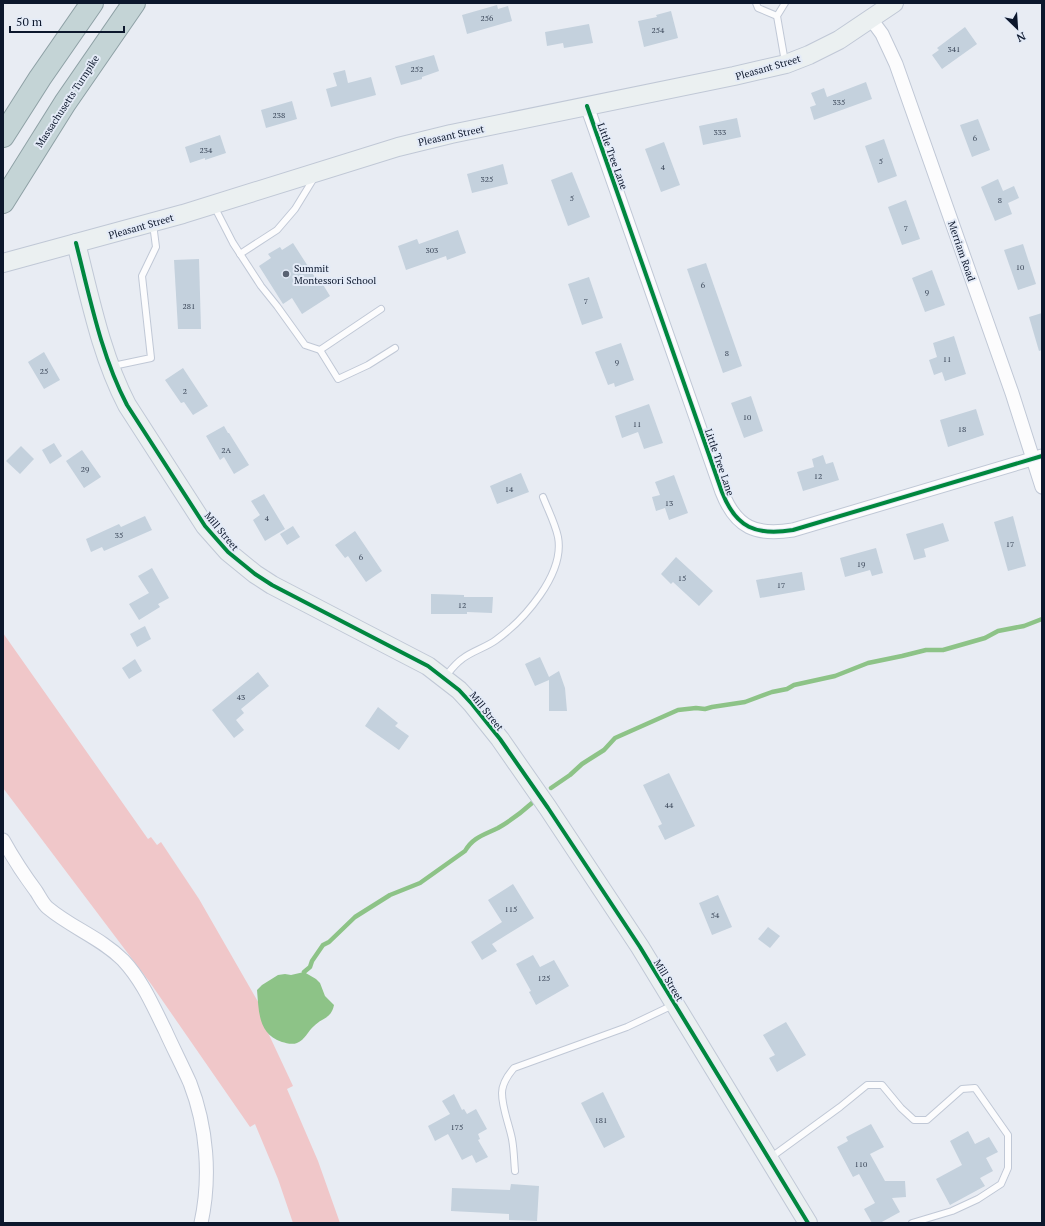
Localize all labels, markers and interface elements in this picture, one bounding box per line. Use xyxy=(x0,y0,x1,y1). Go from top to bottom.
scale bar xyxy=(10,8,124,34)
north arrow xyxy=(997,8,1037,48)
house number: 256 xyxy=(481,13,494,23)
text: 50 m xyxy=(16,14,43,29)
house number: 254 xyxy=(652,25,665,35)
text: N xyxy=(1014,29,1028,45)
house number: 341 xyxy=(948,44,960,54)
street label: Pleasant Street xyxy=(734,52,802,83)
street label: Massachusetts Turnpike xyxy=(33,53,102,150)
house number: 252 xyxy=(411,64,423,74)
house number: 335 xyxy=(833,97,845,107)
house number: 238 xyxy=(273,110,285,120)
street label: Little Tree Lane xyxy=(594,121,631,191)
street label: Pleasant Street xyxy=(417,122,486,149)
house number: 333 xyxy=(714,127,726,137)
house number: 6 xyxy=(973,133,978,143)
house number: 234 xyxy=(200,145,213,155)
house number: 5 xyxy=(879,156,883,166)
house number: 4 xyxy=(661,162,666,172)
house number: 325 xyxy=(481,174,493,184)
house number: 5 xyxy=(570,193,574,203)
house number: 8 xyxy=(998,195,1002,205)
street label: Pleasant Street xyxy=(107,211,175,242)
street label: Merriam Road xyxy=(945,219,978,283)
house number: 7 xyxy=(904,223,908,233)
house number: 303 xyxy=(426,245,438,255)
place label: Summit Montessori School xyxy=(294,262,376,287)
house number: 10 xyxy=(1016,262,1024,272)
marker: Summit Montessori School xyxy=(281,269,291,279)
house number: 6 xyxy=(701,280,706,290)
house number: 9 xyxy=(925,287,929,297)
house number: 7 xyxy=(584,296,588,306)
house number: 281 xyxy=(183,301,195,311)
house number: 8 xyxy=(725,348,729,358)
house number: 11 xyxy=(943,354,951,364)
house number: 9 xyxy=(615,357,619,367)
house number: 25 xyxy=(40,366,48,376)
house number: 2 xyxy=(183,386,187,396)
house number: 10 xyxy=(743,412,751,422)
house number: 11 xyxy=(633,419,641,429)
house number: 18 xyxy=(958,424,966,434)
street label: Little Tree Lane xyxy=(702,427,737,497)
house number: 2A xyxy=(221,445,231,455)
house number: 29 xyxy=(81,464,89,474)
house number: 12 xyxy=(814,471,822,481)
house number: 14 xyxy=(505,484,514,494)
house number: 13 xyxy=(665,498,673,508)
street label: Mill Street xyxy=(202,509,242,554)
house number: 4 xyxy=(265,513,270,523)
house number: 35 xyxy=(115,530,123,540)
house number: 17 xyxy=(1006,539,1014,549)
house number: 6 xyxy=(359,552,364,562)
house number: 19 xyxy=(857,559,865,569)
house number: 15 xyxy=(678,573,686,583)
house number: 17 xyxy=(777,580,785,590)
house number: 12 xyxy=(458,600,466,610)
street label: Mill Street xyxy=(467,689,507,734)
house number: 43 xyxy=(237,692,245,702)
house number: 44 xyxy=(665,800,674,810)
house number: 115 xyxy=(505,904,517,914)
house number: 54 xyxy=(711,910,720,920)
street label: Mill Street xyxy=(651,957,686,1004)
house number: 125 xyxy=(538,973,550,983)
house number: 181 xyxy=(595,1115,607,1125)
house number: 175 xyxy=(451,1122,463,1132)
house number: 110 xyxy=(855,1159,867,1169)

